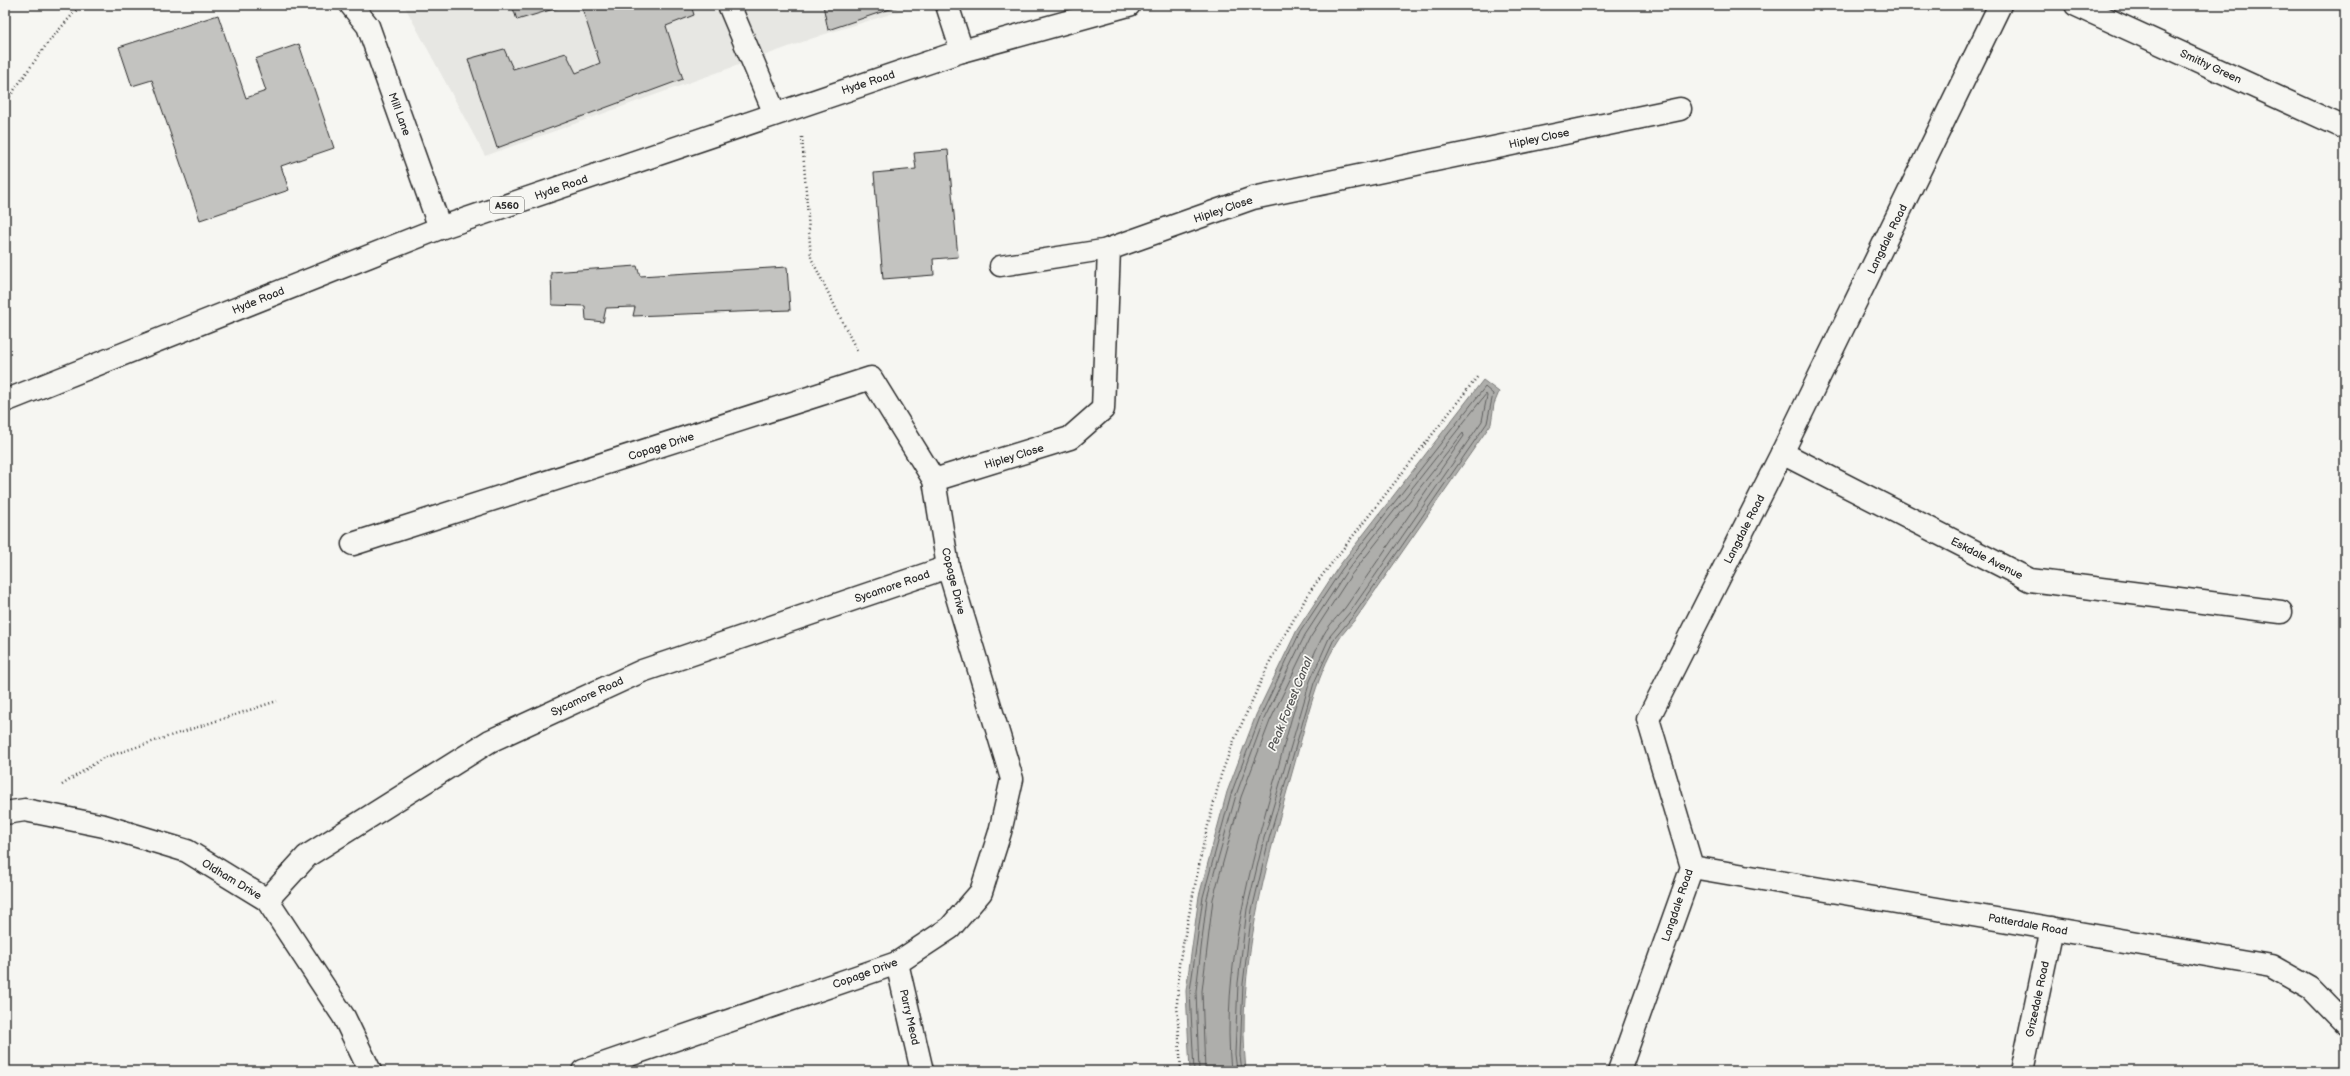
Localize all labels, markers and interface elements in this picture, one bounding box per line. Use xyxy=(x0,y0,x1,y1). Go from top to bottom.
street label: Smithy Green xyxy=(2178,47,2244,86)
street label: Hyde Road xyxy=(840,68,896,97)
street label: Mill Lane xyxy=(386,91,413,138)
street label: Hipley Close xyxy=(1508,126,1571,151)
street label: Hyde Road xyxy=(533,172,589,203)
street label: Hipley Close xyxy=(1192,193,1255,226)
road number: A560 xyxy=(490,197,524,213)
street label: Langdale Road xyxy=(1865,202,1910,276)
street label: Hyde Road xyxy=(230,284,286,317)
street label: Copage Drive xyxy=(627,430,696,463)
street label: Hipley Close xyxy=(983,441,1046,472)
street label: Langdale Road xyxy=(1721,493,1767,566)
street label: Eskdale Avenue xyxy=(1949,535,2025,582)
street label: Copage Drive xyxy=(939,546,968,616)
street label: Sycamore Road xyxy=(853,568,931,605)
water label: Peak Forest Canal xyxy=(1265,654,1317,753)
street label: Sycamore Road xyxy=(549,674,626,719)
street label: Oldham Drive xyxy=(200,857,264,903)
street label: Langdale Road xyxy=(1659,867,1696,943)
street label: Patterdale Road xyxy=(1987,911,2069,938)
street label: Copage Drive xyxy=(831,956,900,991)
street label: Grizedale Road xyxy=(2023,960,2052,1038)
street label: Parry Mead xyxy=(897,988,922,1046)

